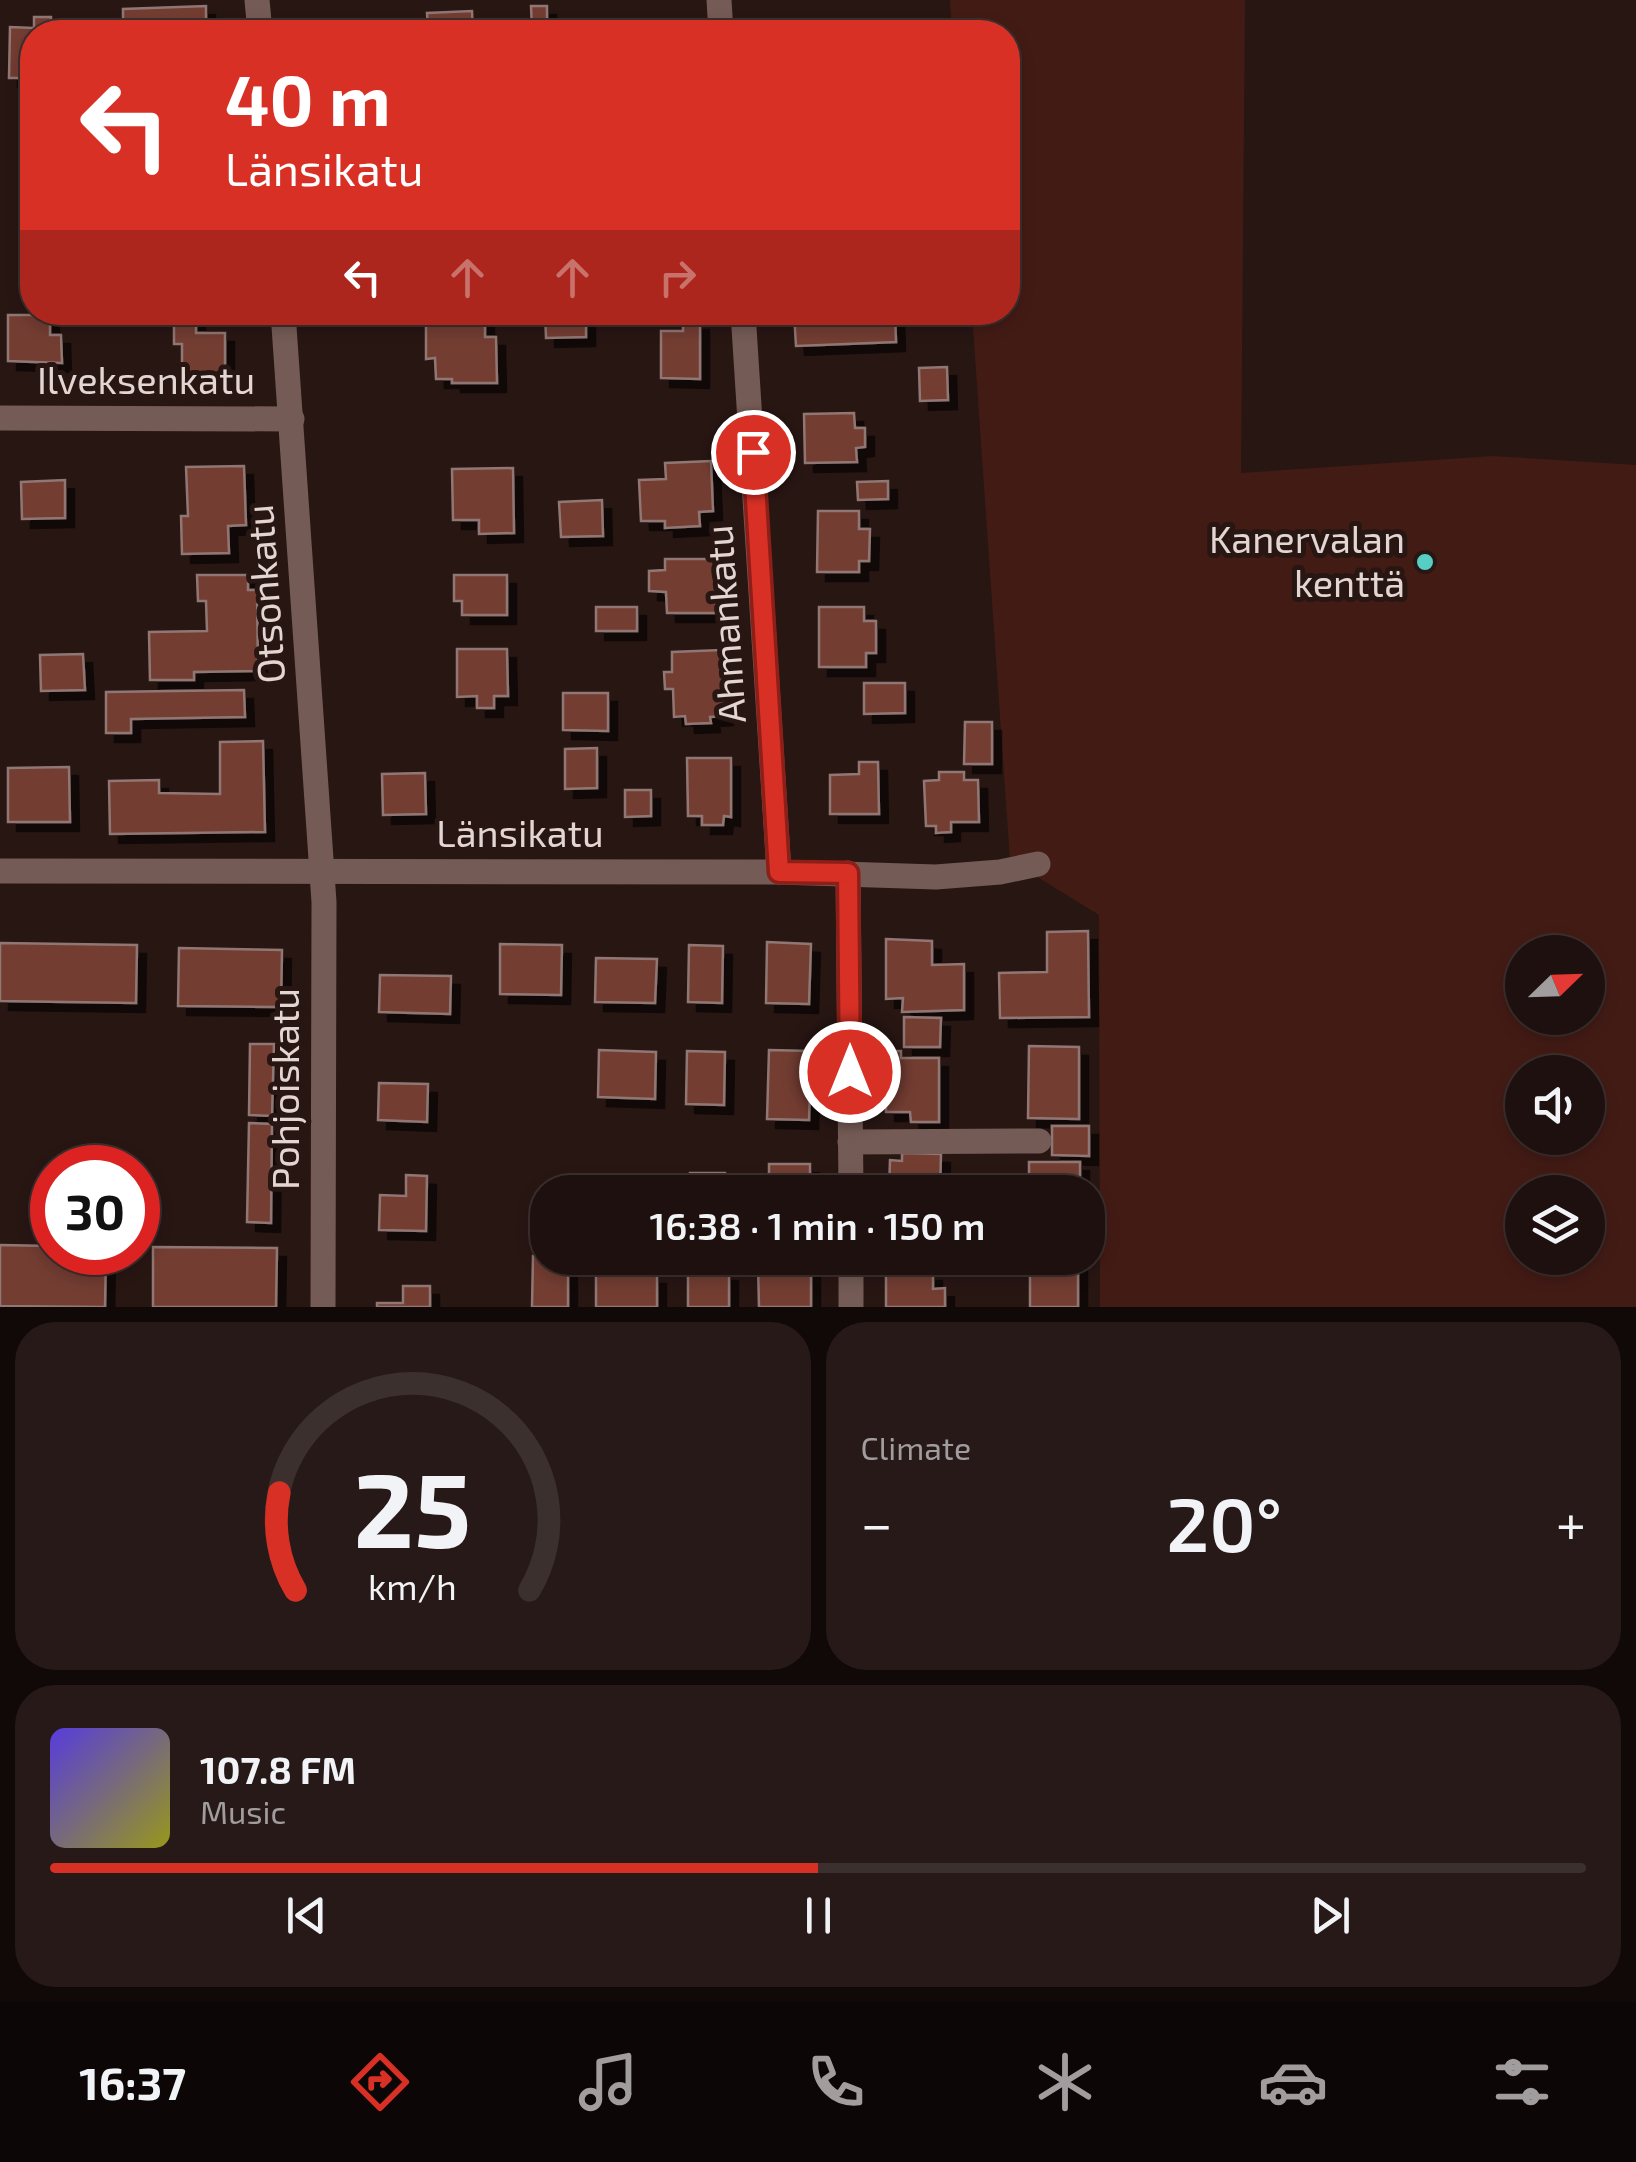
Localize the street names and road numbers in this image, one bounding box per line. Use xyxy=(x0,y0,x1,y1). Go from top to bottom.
street label: Ilveksenkatu xyxy=(37,356,255,402)
street label: Otsonkatu xyxy=(235,503,293,685)
street label: Ahmankatu xyxy=(694,524,754,725)
street label: Länsikatu xyxy=(436,809,604,855)
street label: Pohjoiskatu xyxy=(261,988,307,1190)

